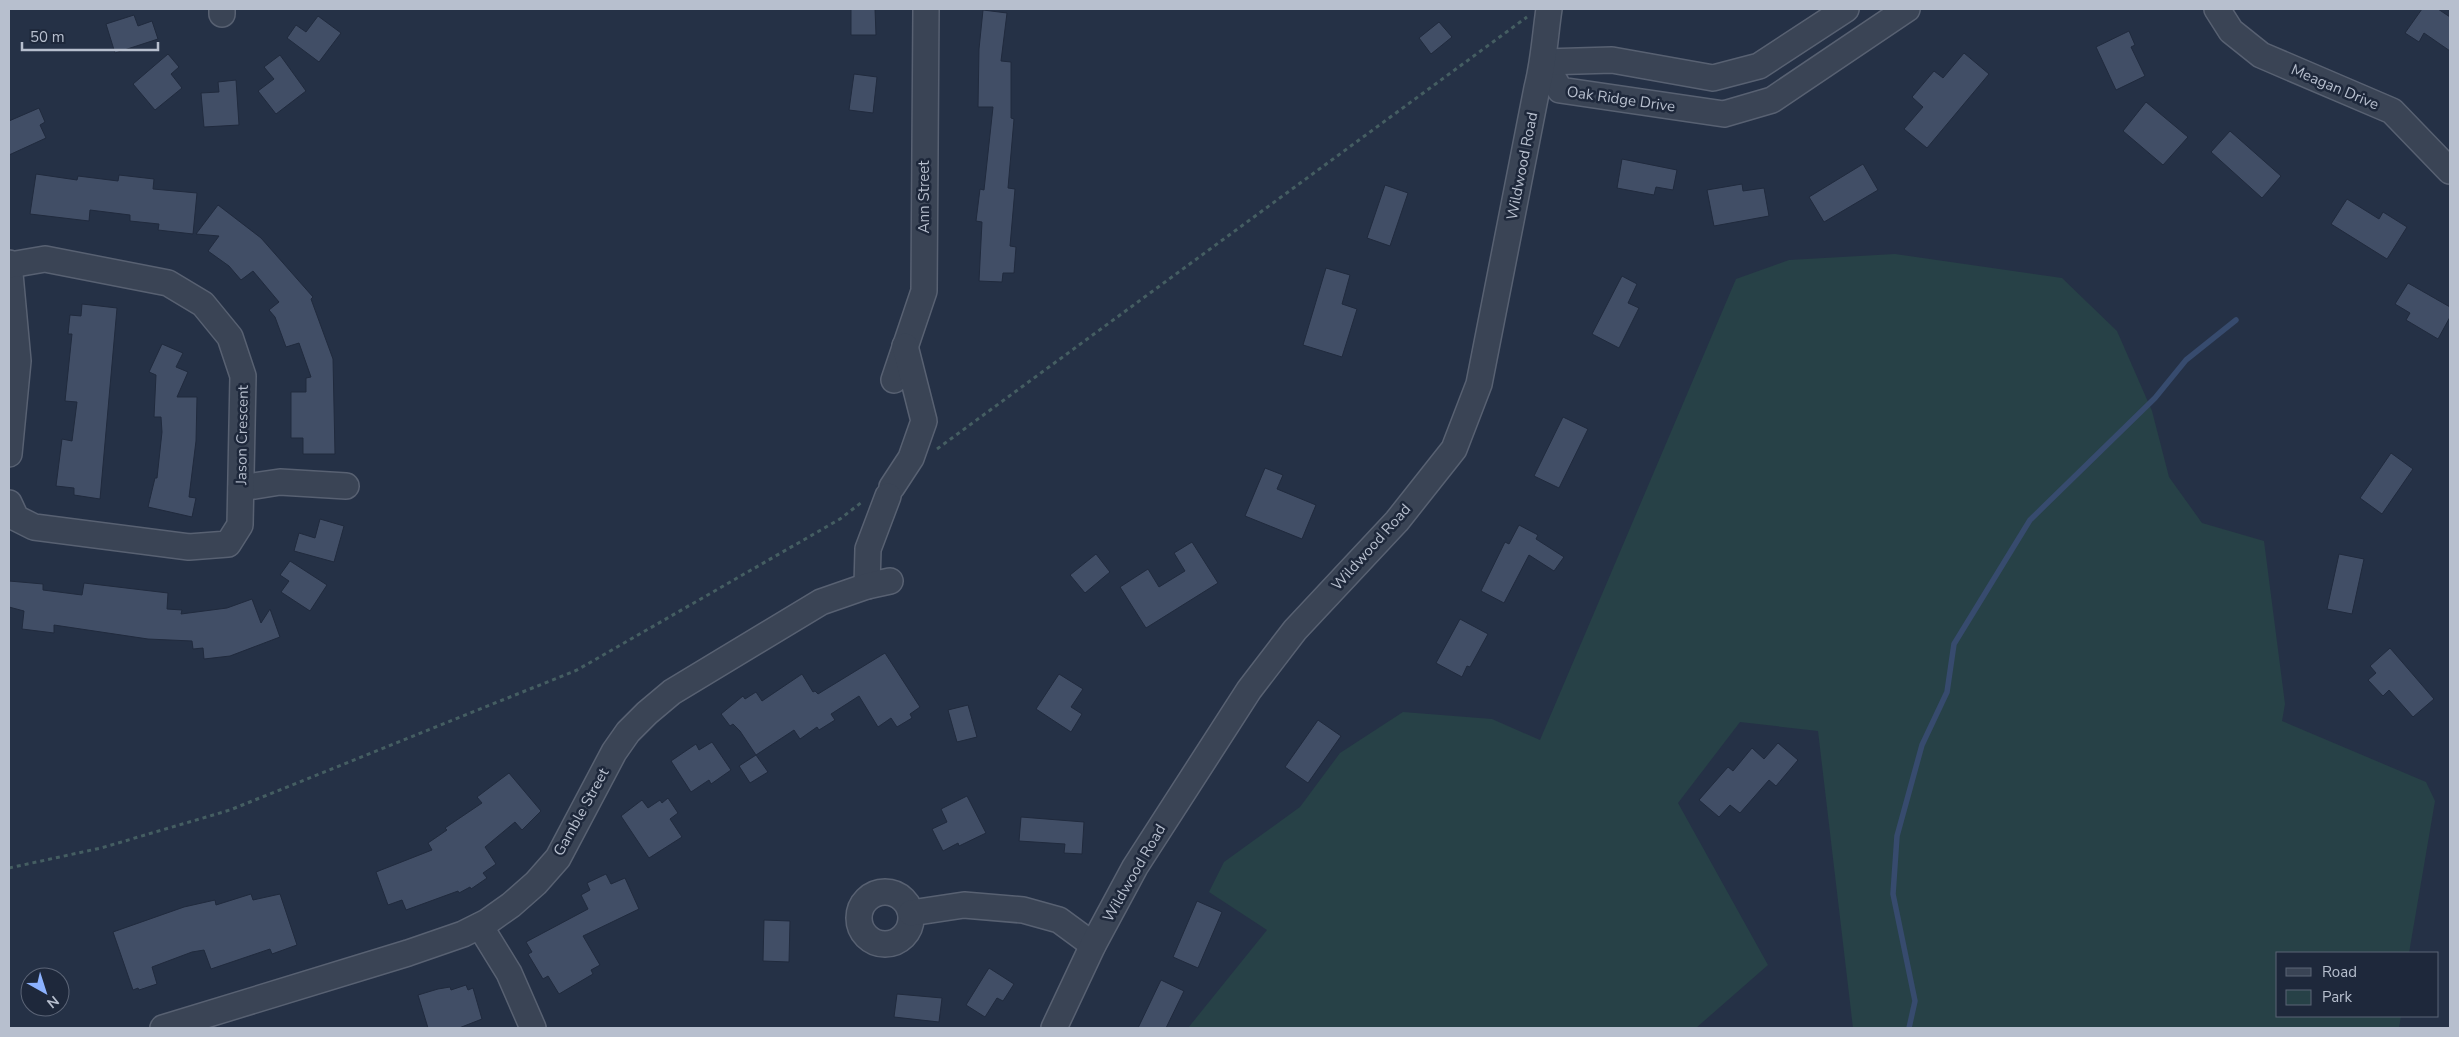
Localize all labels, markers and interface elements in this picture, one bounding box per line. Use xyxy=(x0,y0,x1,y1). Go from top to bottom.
scale bar xyxy=(22,20,159,52)
text: 50 m xyxy=(30,27,65,47)
street label: Meagan Drive xyxy=(2288,60,2382,114)
street label: Oak Ridge Drive xyxy=(1565,81,1677,117)
street label: Wildwood Road xyxy=(1502,110,1542,222)
street label: Ann Street xyxy=(914,160,934,233)
street label: Jason Crescent xyxy=(231,384,253,486)
street label: Wildwood Road xyxy=(1327,500,1415,594)
street label: Gamble Street xyxy=(549,764,614,860)
street label: Wildwood Road xyxy=(1098,820,1170,926)
legend xyxy=(2276,952,2439,1017)
text: Road xyxy=(2322,962,2357,982)
north arrow xyxy=(20,967,70,1017)
text: Park xyxy=(2322,987,2352,1007)
text: N xyxy=(43,991,63,1012)

